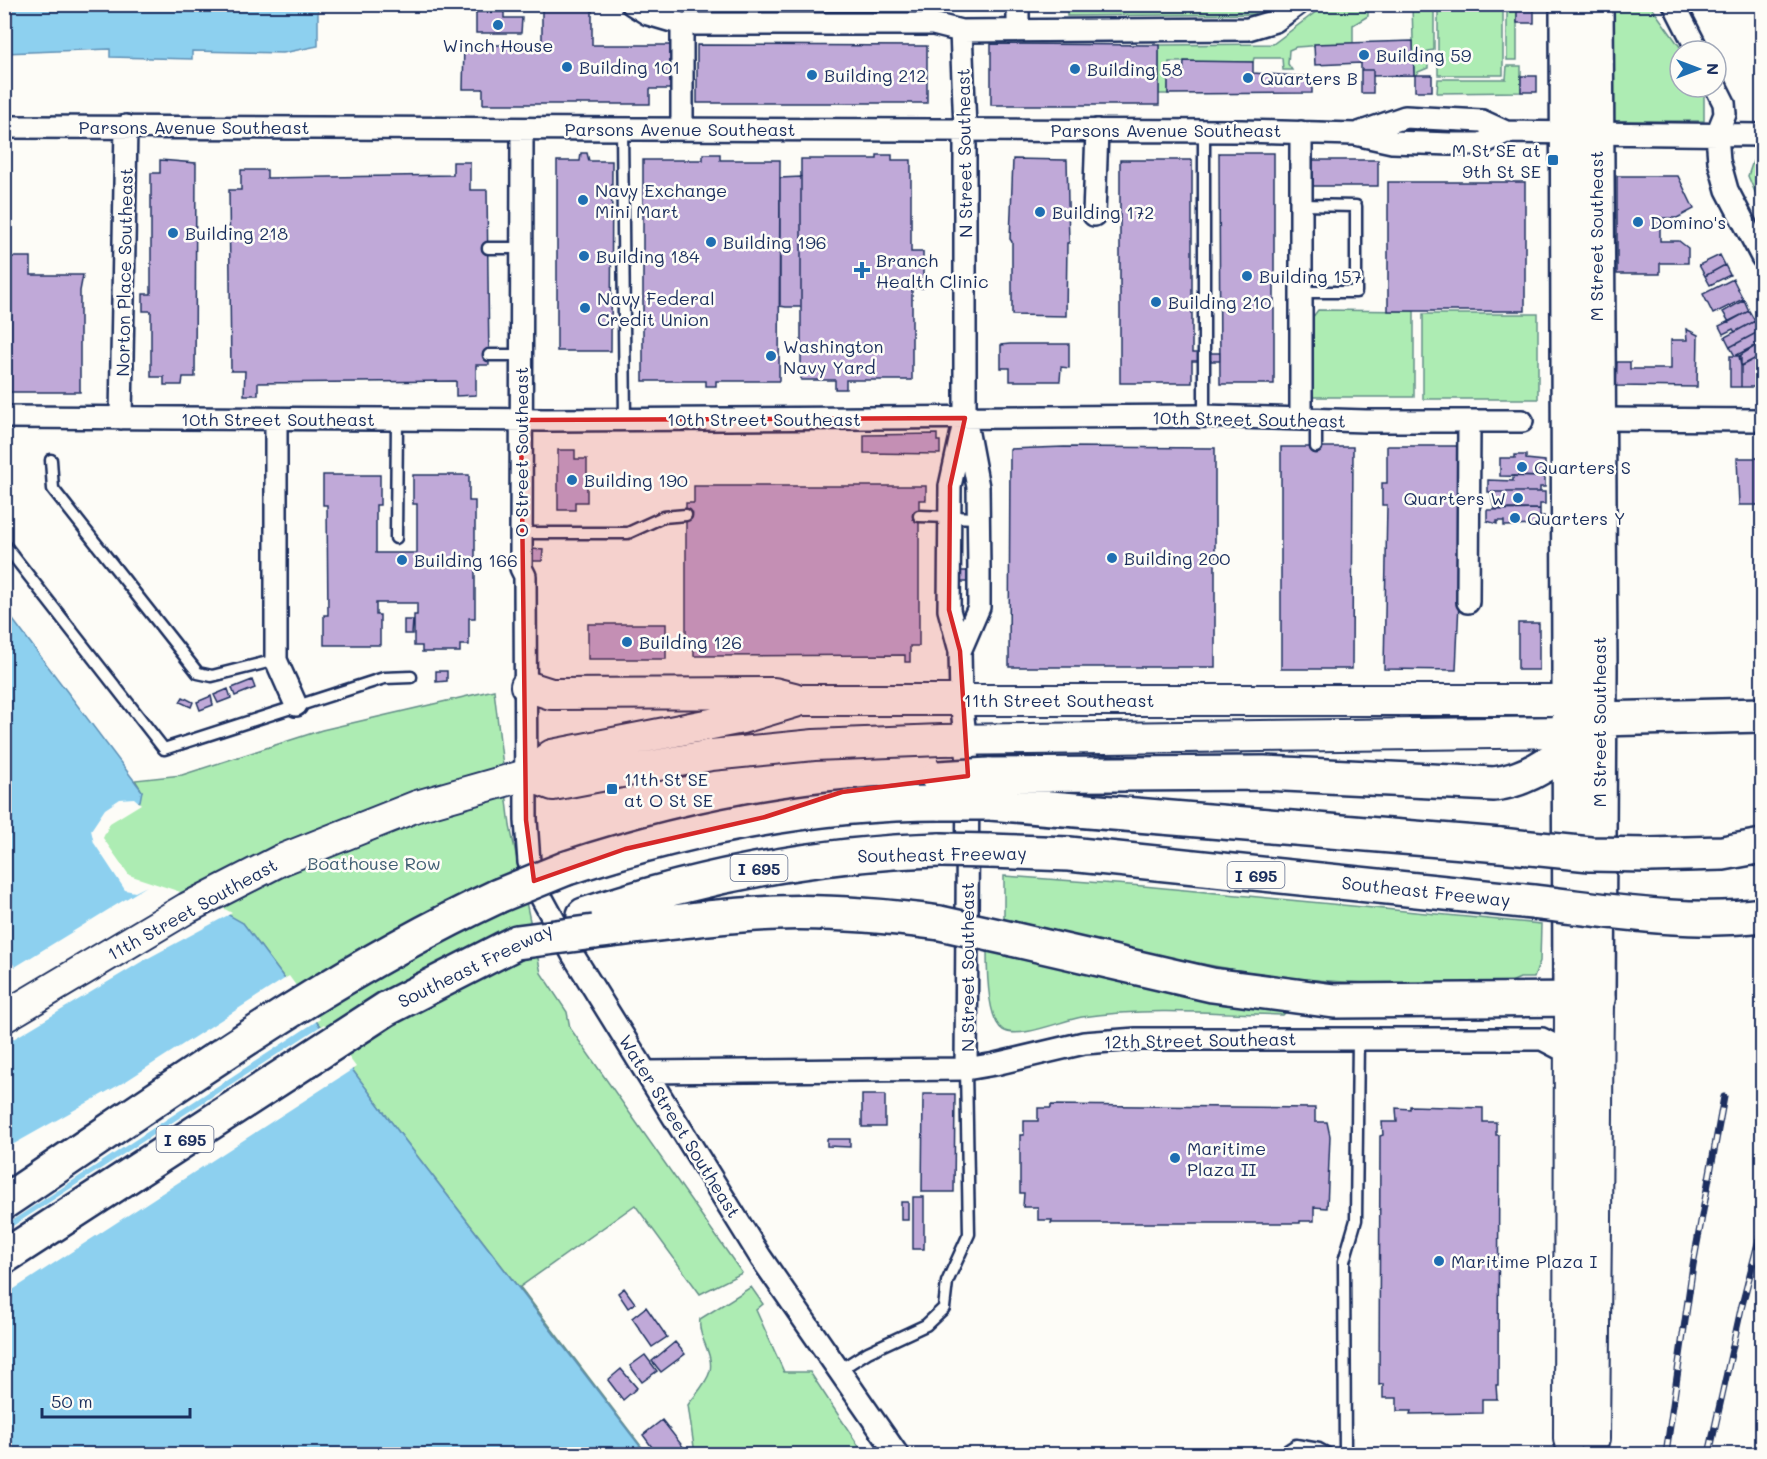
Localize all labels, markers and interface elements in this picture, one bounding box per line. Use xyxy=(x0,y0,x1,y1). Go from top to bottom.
marker: Winch House xyxy=(491,18,505,32)
place label: Winch House xyxy=(442,33,554,57)
north arrow xyxy=(1668,39,1728,99)
place label: Building 59 xyxy=(1376,43,1472,67)
marker: Building 59 xyxy=(1357,48,1371,62)
place label: Building 101 xyxy=(579,55,680,79)
place label: Building 58 xyxy=(1087,57,1183,81)
marker: Building 101 xyxy=(560,60,574,74)
marker: Building 58 xyxy=(1068,62,1082,76)
place label: Building 212 xyxy=(824,63,926,87)
text: N xyxy=(1703,63,1724,75)
place label: Quarters B xyxy=(1260,66,1358,90)
marker: Building 212 xyxy=(805,68,819,82)
street label: N Street Southeast xyxy=(951,68,977,238)
marker: Quarters B xyxy=(1241,71,1255,85)
street label: Parsons Avenue Southeast xyxy=(79,115,309,139)
street label: Parsons Avenue Southeast xyxy=(565,117,795,141)
street label: Parsons Avenue Southeast xyxy=(1051,118,1281,142)
place label: M St SE at 9th St SE xyxy=(1452,138,1541,183)
street label: M Street Southeast xyxy=(1584,151,1608,321)
marker: M St SE at 9th St SE xyxy=(1546,153,1560,167)
street label: Norton Place Southeast xyxy=(110,167,138,377)
place label: Navy Exchange Mini Mart xyxy=(595,178,727,223)
marker: Navy Exchange Mini Mart xyxy=(576,193,590,207)
place label: Building 172 xyxy=(1052,200,1154,224)
marker: Building 172 xyxy=(1033,205,1047,219)
place label: Domino's xyxy=(1650,210,1726,234)
marker: Domino's xyxy=(1631,215,1645,229)
place label: Building 218 xyxy=(185,221,288,245)
marker: Building 218 xyxy=(166,226,180,240)
place label: Building 196 xyxy=(723,230,827,254)
marker: Building 196 xyxy=(704,235,718,249)
place label: Building 184 xyxy=(596,244,700,268)
place label: Branch Health Clinic xyxy=(876,248,988,293)
marker: Building 184 xyxy=(577,249,591,263)
marker: Branch Health Clinic xyxy=(853,261,871,279)
place label: Building 157 xyxy=(1259,264,1362,288)
marker: Building 157 xyxy=(1240,269,1254,283)
place label: Navy Federal Credit Union xyxy=(597,286,715,331)
place label: Building 210 xyxy=(1168,290,1271,314)
marker: Building 210 xyxy=(1149,295,1163,309)
marker: Navy Federal Credit Union xyxy=(578,301,592,315)
place label: Washington Navy Yard xyxy=(783,334,883,379)
marker: Washington Navy Yard xyxy=(764,349,778,363)
street label: O Street Southeast xyxy=(509,367,533,537)
street label: 10th Street Southeast xyxy=(1152,405,1346,433)
street label: 10th Street Southeast xyxy=(181,407,375,431)
street label: 10th Street Southeast xyxy=(667,407,861,431)
place label: Quarters S xyxy=(1534,455,1631,479)
marker: Quarters S xyxy=(1515,460,1529,474)
place label: Building 190 xyxy=(584,468,688,492)
marker: Building 190 xyxy=(565,473,579,487)
place label: Quarters W xyxy=(1403,486,1506,510)
marker: Quarters W xyxy=(1511,491,1525,505)
place label: Quarters Y xyxy=(1527,506,1626,530)
marker: Quarters Y xyxy=(1508,511,1522,525)
place label: Building 200 xyxy=(1124,546,1230,570)
place label: Building 166 xyxy=(414,548,518,572)
marker: Building 200 xyxy=(1105,551,1119,565)
marker: Building 166 xyxy=(395,553,409,567)
place label: Building 126 xyxy=(639,630,742,654)
marker: Building 126 xyxy=(620,635,634,649)
street label: M Street Southeast xyxy=(1587,637,1611,807)
street label: 11th Street Southeast xyxy=(964,688,1154,712)
place label: 11th St SE at O St SE xyxy=(624,767,713,812)
marker: 11th St SE at O St SE xyxy=(605,782,619,796)
street label: Southeast Freeway xyxy=(857,841,1027,867)
park label: Boathouse Row xyxy=(307,851,441,875)
street label: 11th Street Southeast xyxy=(103,852,281,966)
road number: I 695 xyxy=(730,855,788,881)
road number: I 695 xyxy=(1228,862,1284,888)
street label: Southeast Freeway xyxy=(1340,870,1512,912)
street label: N Street Southeast xyxy=(955,882,979,1052)
street label: Southeast Freeway xyxy=(394,917,556,1013)
street label: 12th Street Southeast xyxy=(1103,1026,1297,1054)
street label: Water Street Southeast xyxy=(614,1030,746,1222)
road number: I 695 xyxy=(156,1126,213,1152)
place label: Maritime Plaza II xyxy=(1187,1136,1266,1181)
marker: Maritime Plaza II xyxy=(1168,1151,1182,1165)
place label: Maritime Plaza I xyxy=(1451,1249,1597,1273)
marker: Maritime Plaza I xyxy=(1432,1254,1446,1268)
scale bar xyxy=(42,1381,190,1419)
text: 50 m xyxy=(51,1389,93,1413)

